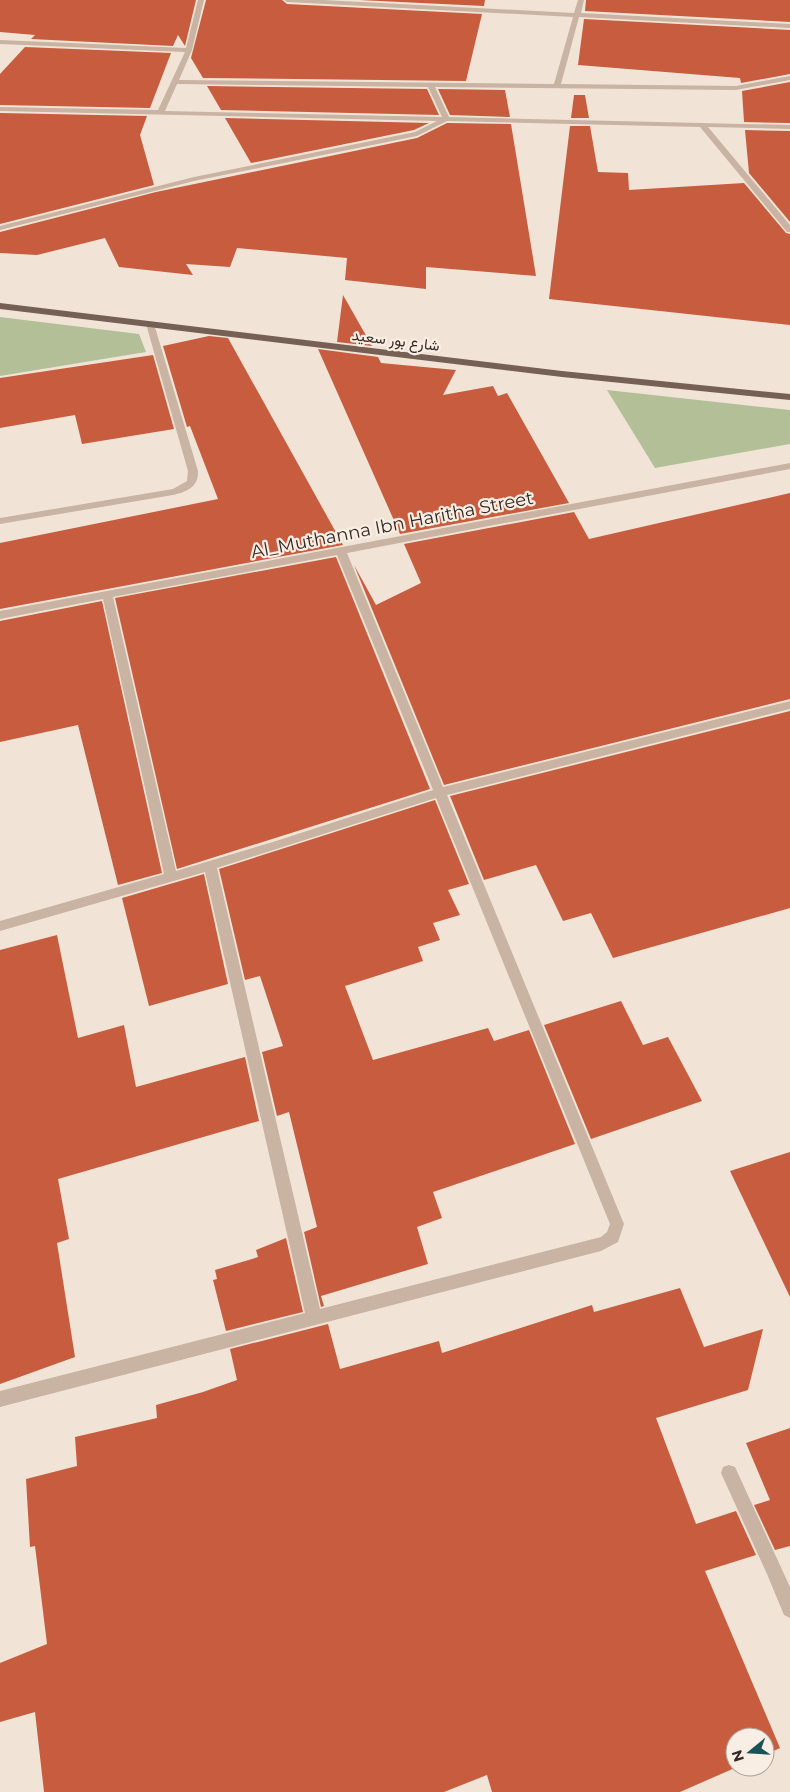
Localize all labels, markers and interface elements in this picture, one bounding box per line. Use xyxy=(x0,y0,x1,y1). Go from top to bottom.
street label: شارع بور سعيد xyxy=(351,325,441,357)
street label: Al_Muthanna Ibn Haritha Street xyxy=(249,487,535,563)
north arrow xyxy=(725,1727,775,1777)
text: N xyxy=(727,1748,748,1764)

